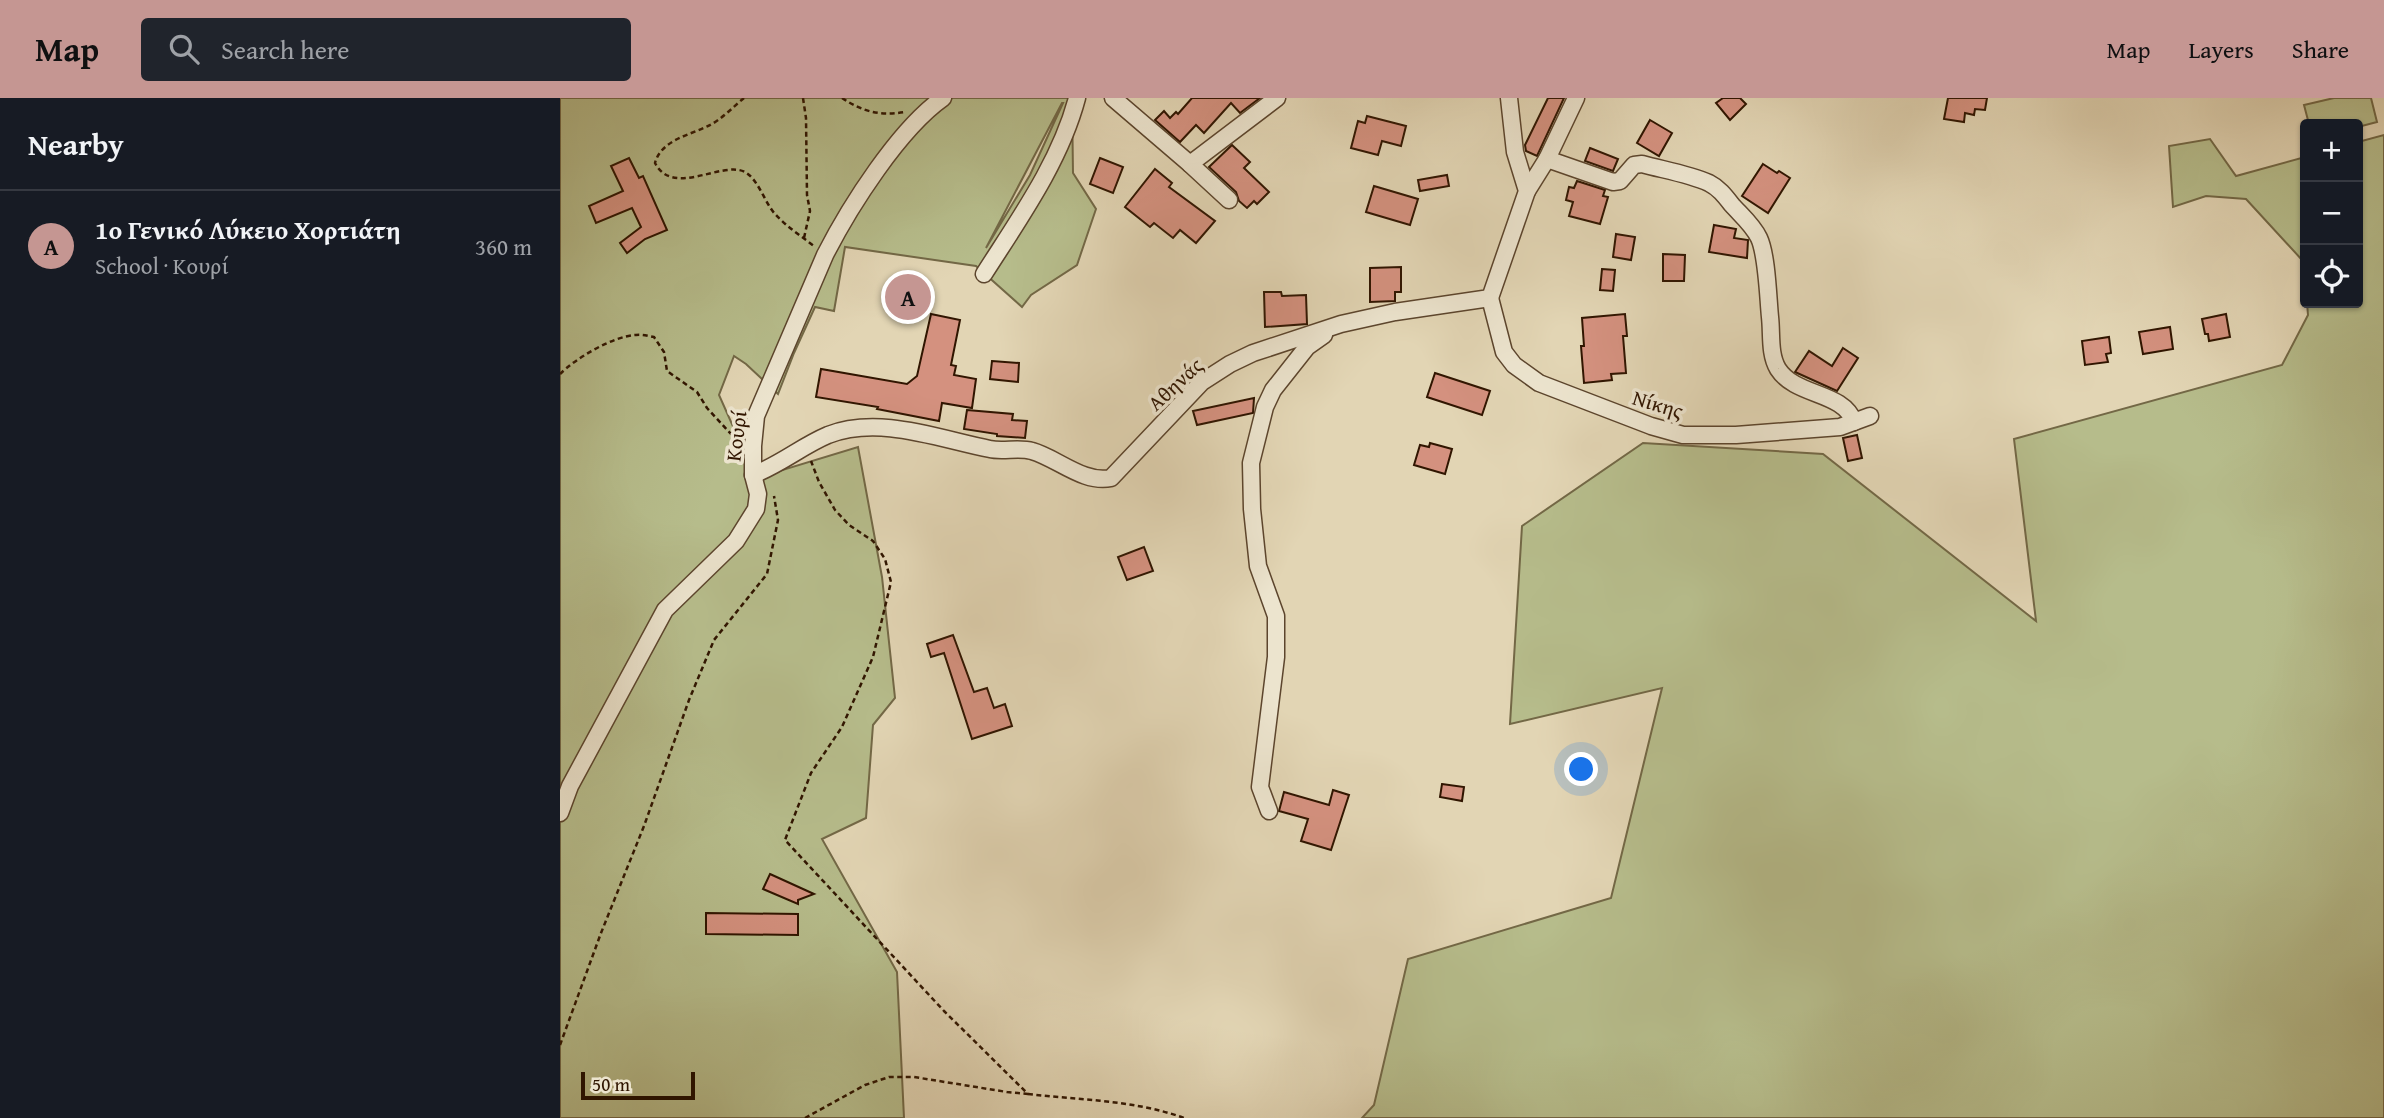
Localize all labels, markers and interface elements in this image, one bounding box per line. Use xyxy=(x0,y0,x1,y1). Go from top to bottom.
search box xyxy=(141,18,631,81)
text: Map xyxy=(35,25,99,73)
icon: search xyxy=(165,30,203,68)
text: Search here xyxy=(221,30,349,69)
text: Map xyxy=(2107,32,2150,67)
text: Layers xyxy=(2188,32,2254,67)
text: Share xyxy=(2292,32,2349,67)
map controls xyxy=(2300,119,2363,308)
button: + xyxy=(2300,119,2363,182)
text: Nearby xyxy=(28,122,124,166)
button: − xyxy=(2300,182,2363,245)
text: 1ο Γενικό Λύκειο Χορτιάτη xyxy=(95,210,401,249)
text: A xyxy=(44,230,58,263)
text: 360 m xyxy=(475,230,532,263)
button: locate xyxy=(2300,245,2363,308)
text: School · Κουρί xyxy=(95,249,228,282)
pin: A xyxy=(885,271,931,323)
street label: Αθηνάς xyxy=(1140,350,1210,418)
street label: Νίκης xyxy=(1629,382,1687,426)
street label: Κουρί xyxy=(718,408,755,463)
your location xyxy=(1564,752,1598,786)
scale bar xyxy=(581,1069,695,1101)
text: 50 m xyxy=(592,1070,630,1098)

